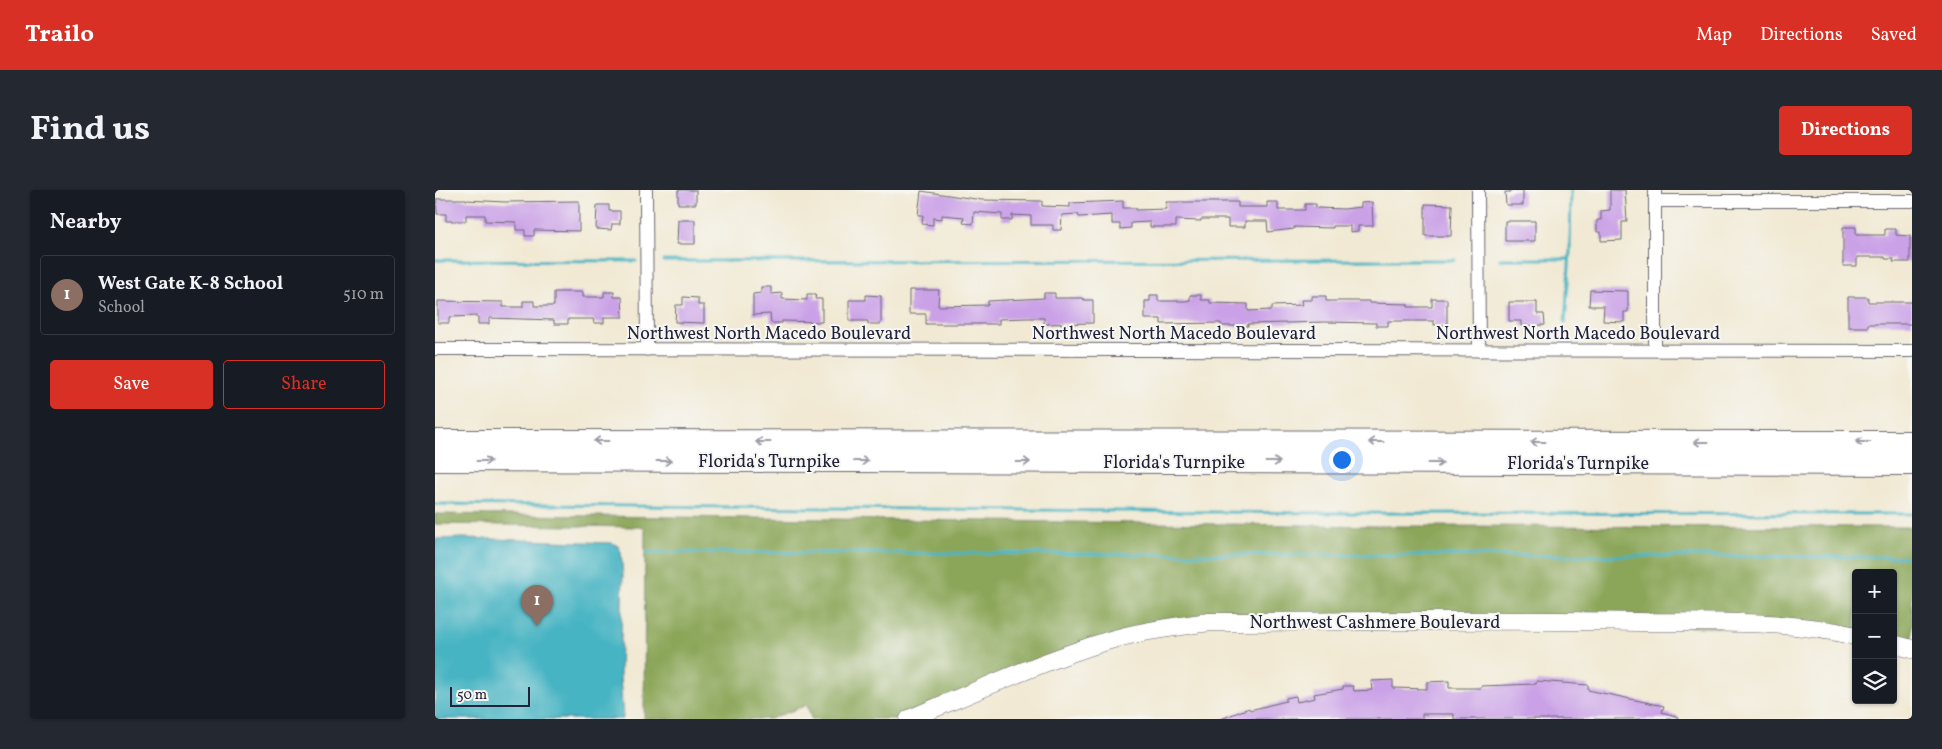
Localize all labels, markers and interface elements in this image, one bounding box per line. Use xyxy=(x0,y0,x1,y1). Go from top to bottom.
text: Trailo xyxy=(25,18,94,52)
text: Map xyxy=(1696,23,1732,48)
text: Directions xyxy=(1760,23,1843,48)
text: Saved xyxy=(1871,23,1917,48)
text: Find us xyxy=(30,106,150,154)
button: Directions xyxy=(1779,106,1912,155)
text: Nearby xyxy=(50,208,121,237)
text: West Gate K-8 School xyxy=(98,271,283,297)
text: 1 xyxy=(64,284,70,306)
text: 510 m xyxy=(343,284,384,306)
text: School xyxy=(98,297,145,319)
street label: Northwest North Macedo Boulevard xyxy=(627,322,911,347)
street label: Northwest North Macedo Boulevard xyxy=(1032,322,1316,347)
street label: Northwest North Macedo Boulevard xyxy=(1436,322,1720,347)
button: Save xyxy=(50,360,213,409)
button: Share xyxy=(223,360,385,409)
one-way arrow xyxy=(593,436,610,446)
one-way arrow xyxy=(756,437,772,446)
one-way arrow xyxy=(1368,437,1384,447)
one-way arrow xyxy=(1531,437,1547,447)
one-way arrow xyxy=(1693,437,1710,447)
one-way arrow xyxy=(1856,437,1872,447)
your location xyxy=(1329,447,1355,473)
street label: Florida's Turnpike xyxy=(698,450,840,475)
street label: Florida's Turnpike xyxy=(1103,451,1245,476)
street label: Florida's Turnpike xyxy=(1507,452,1649,477)
one-way arrow xyxy=(475,456,491,466)
one-way arrow xyxy=(655,456,671,466)
one-way arrow xyxy=(852,456,869,466)
one-way arrow xyxy=(1015,457,1031,467)
one-way arrow xyxy=(1265,457,1281,467)
one-way arrow xyxy=(1428,458,1444,468)
map controls xyxy=(1852,569,1897,704)
button: + xyxy=(1852,569,1897,614)
pin: 1 xyxy=(521,585,553,626)
street label: Northwest Cashmere Boulevard xyxy=(1250,611,1500,636)
button: − xyxy=(1852,614,1897,659)
button: layers xyxy=(1852,659,1897,704)
scale bar xyxy=(450,684,530,707)
text: 50 m xyxy=(457,686,487,705)

